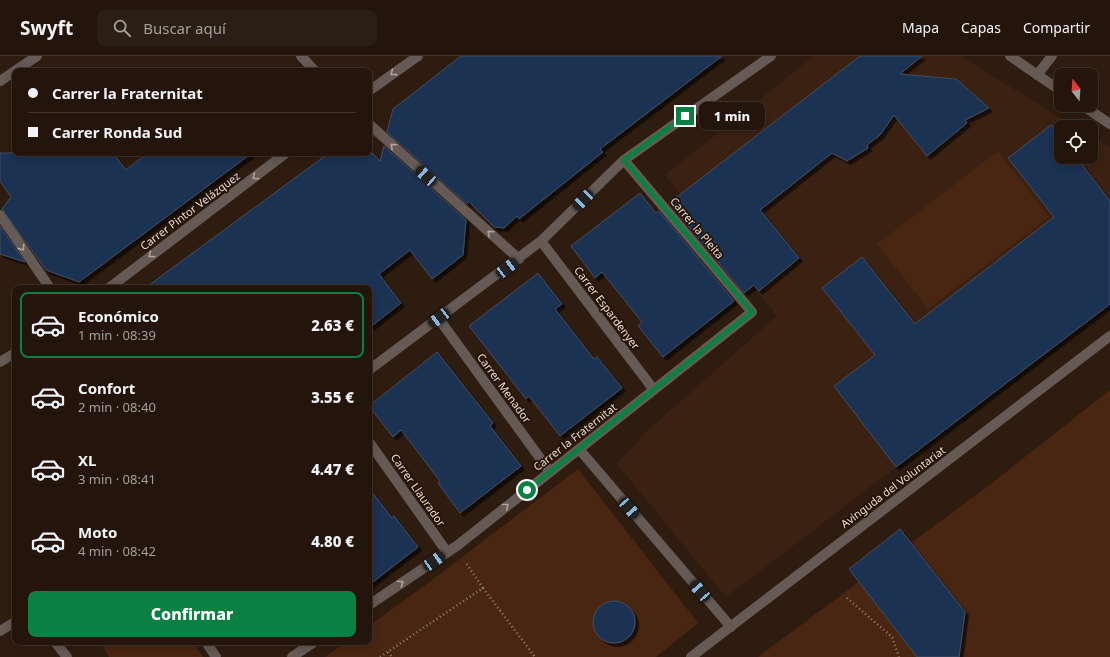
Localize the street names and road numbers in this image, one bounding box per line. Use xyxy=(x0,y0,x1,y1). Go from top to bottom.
street label: Carrer Pintor Velázquez xyxy=(137,168,243,253)
street label: Carrer la Pleita xyxy=(667,194,728,262)
street label: Carrer Espardenyer xyxy=(571,263,644,353)
street label: Carrer Menador xyxy=(474,350,535,426)
street label: Carrer la Fraternitat xyxy=(530,399,620,474)
street label: Avinguda del Voluntariat xyxy=(837,442,948,531)
street label: Carrer Llaurador xyxy=(388,450,449,529)

